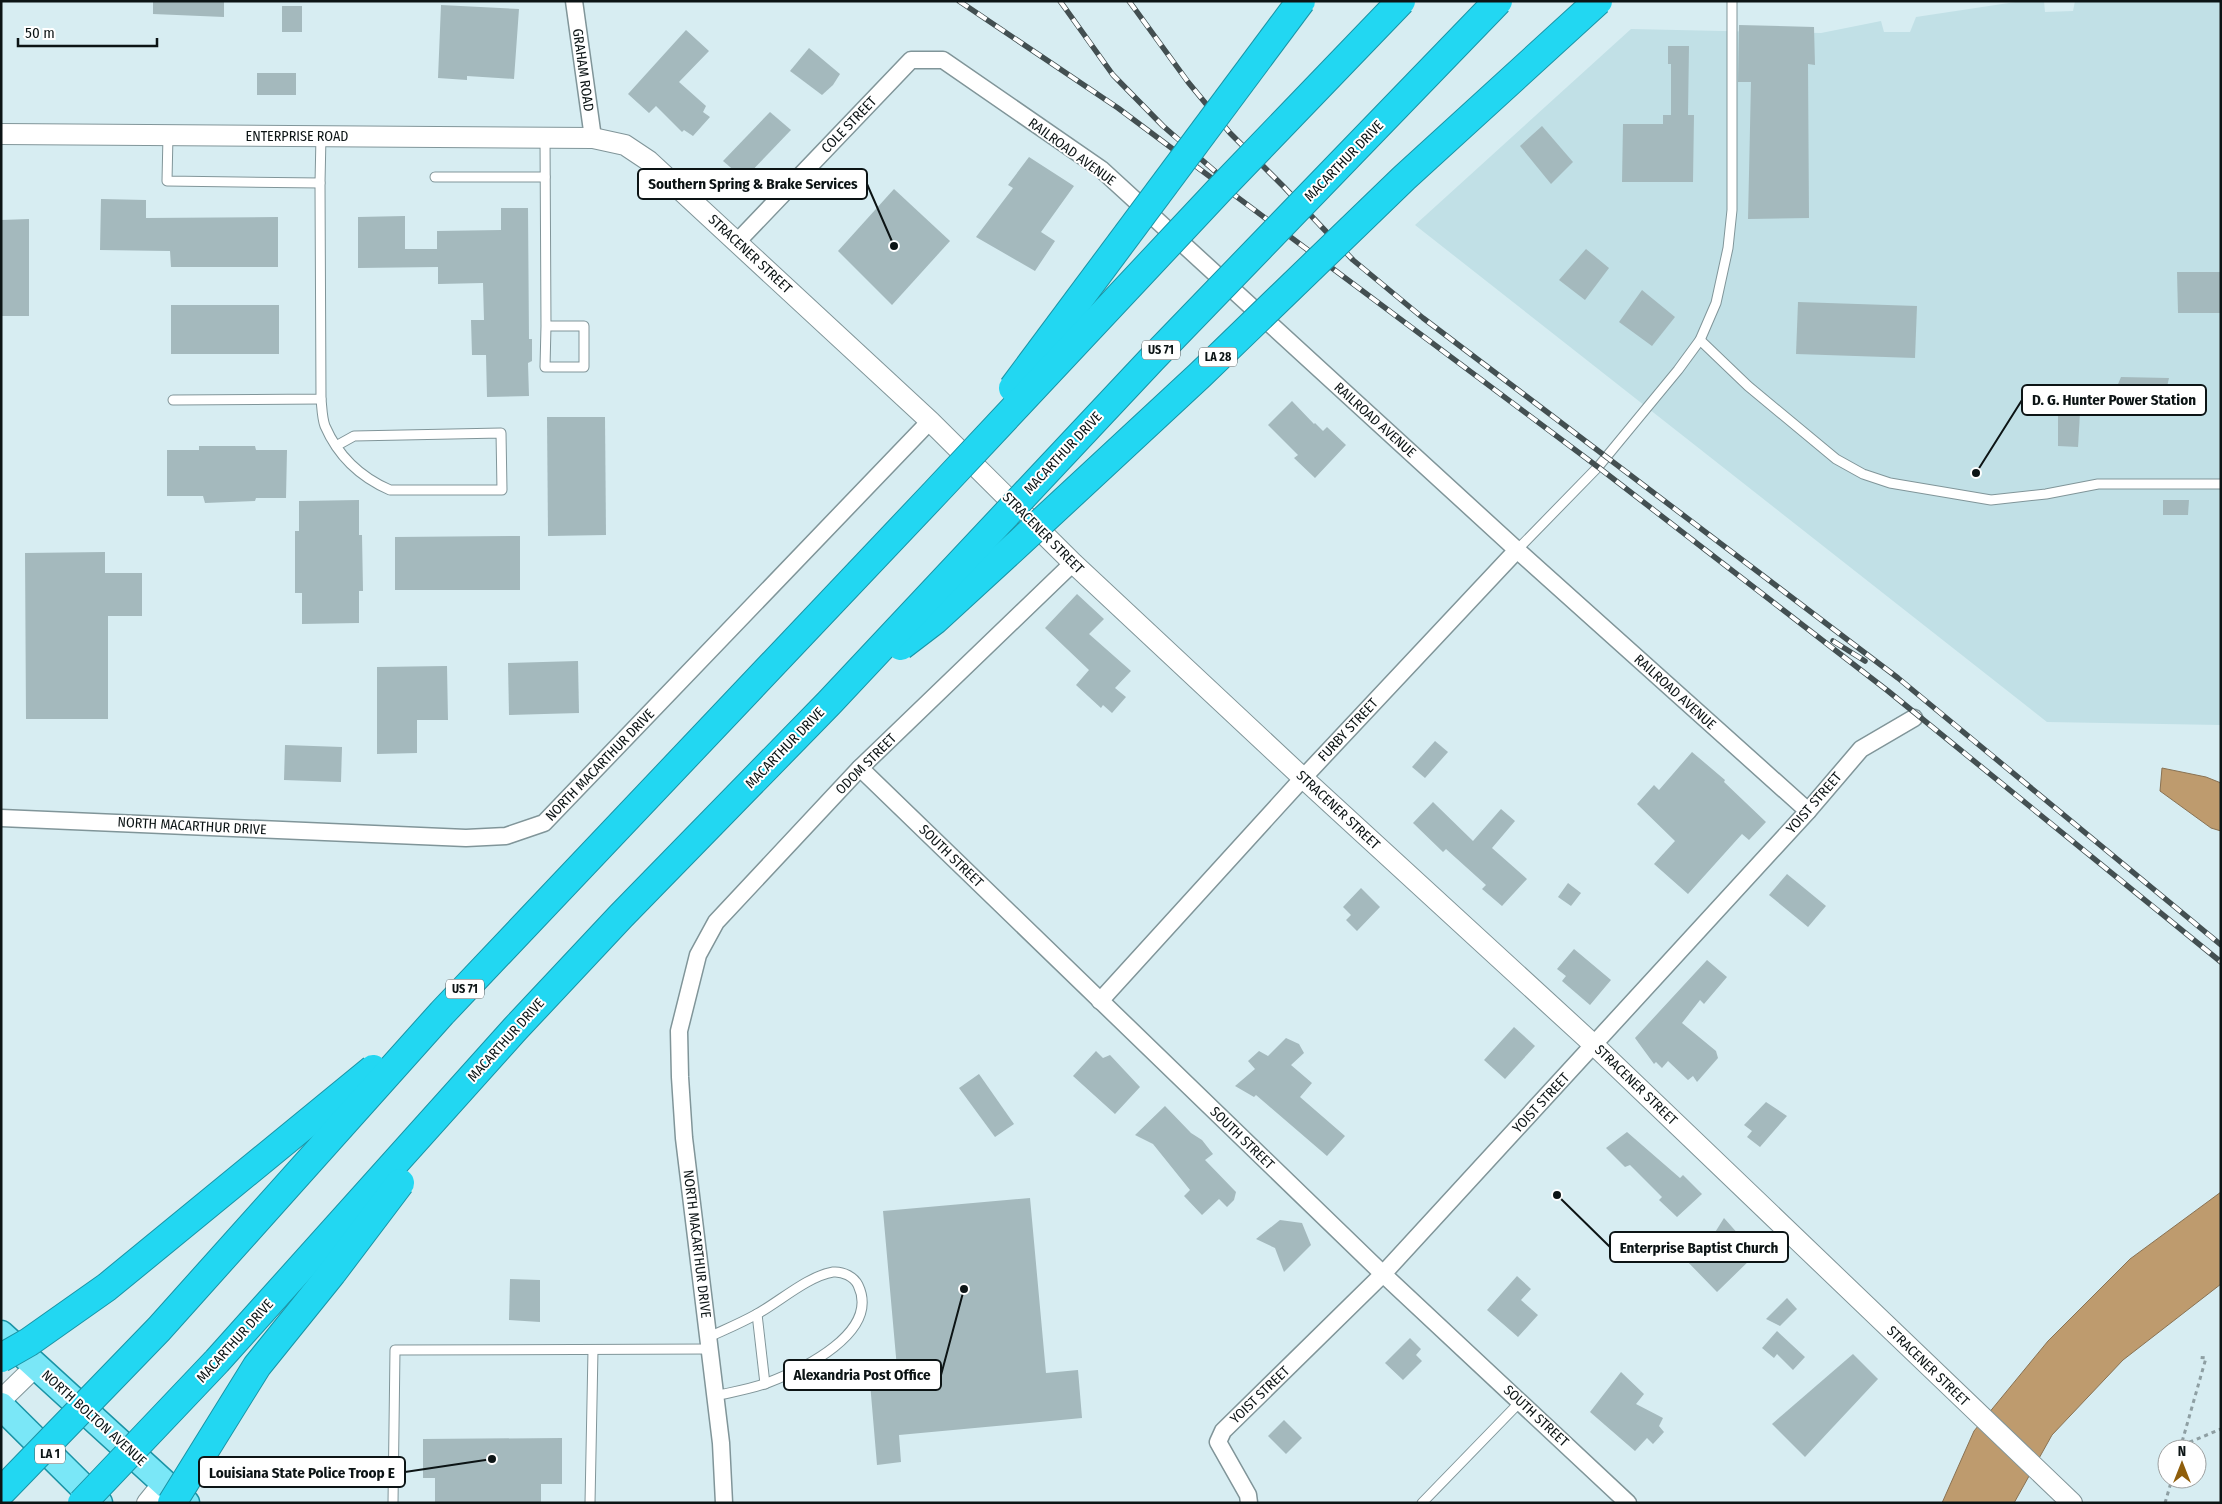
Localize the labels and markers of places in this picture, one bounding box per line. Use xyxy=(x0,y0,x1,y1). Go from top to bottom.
callout: Southern Spring & Brake Services xyxy=(638,169,867,199)
callout: D. G. Hunter Power Station xyxy=(2022,385,2206,415)
callout: Enterprise Baptist Church xyxy=(1610,1232,1788,1262)
callout: Alexandria Post Office xyxy=(784,1360,941,1390)
callout: Louisiana State Police Troop E xyxy=(199,1457,405,1487)

